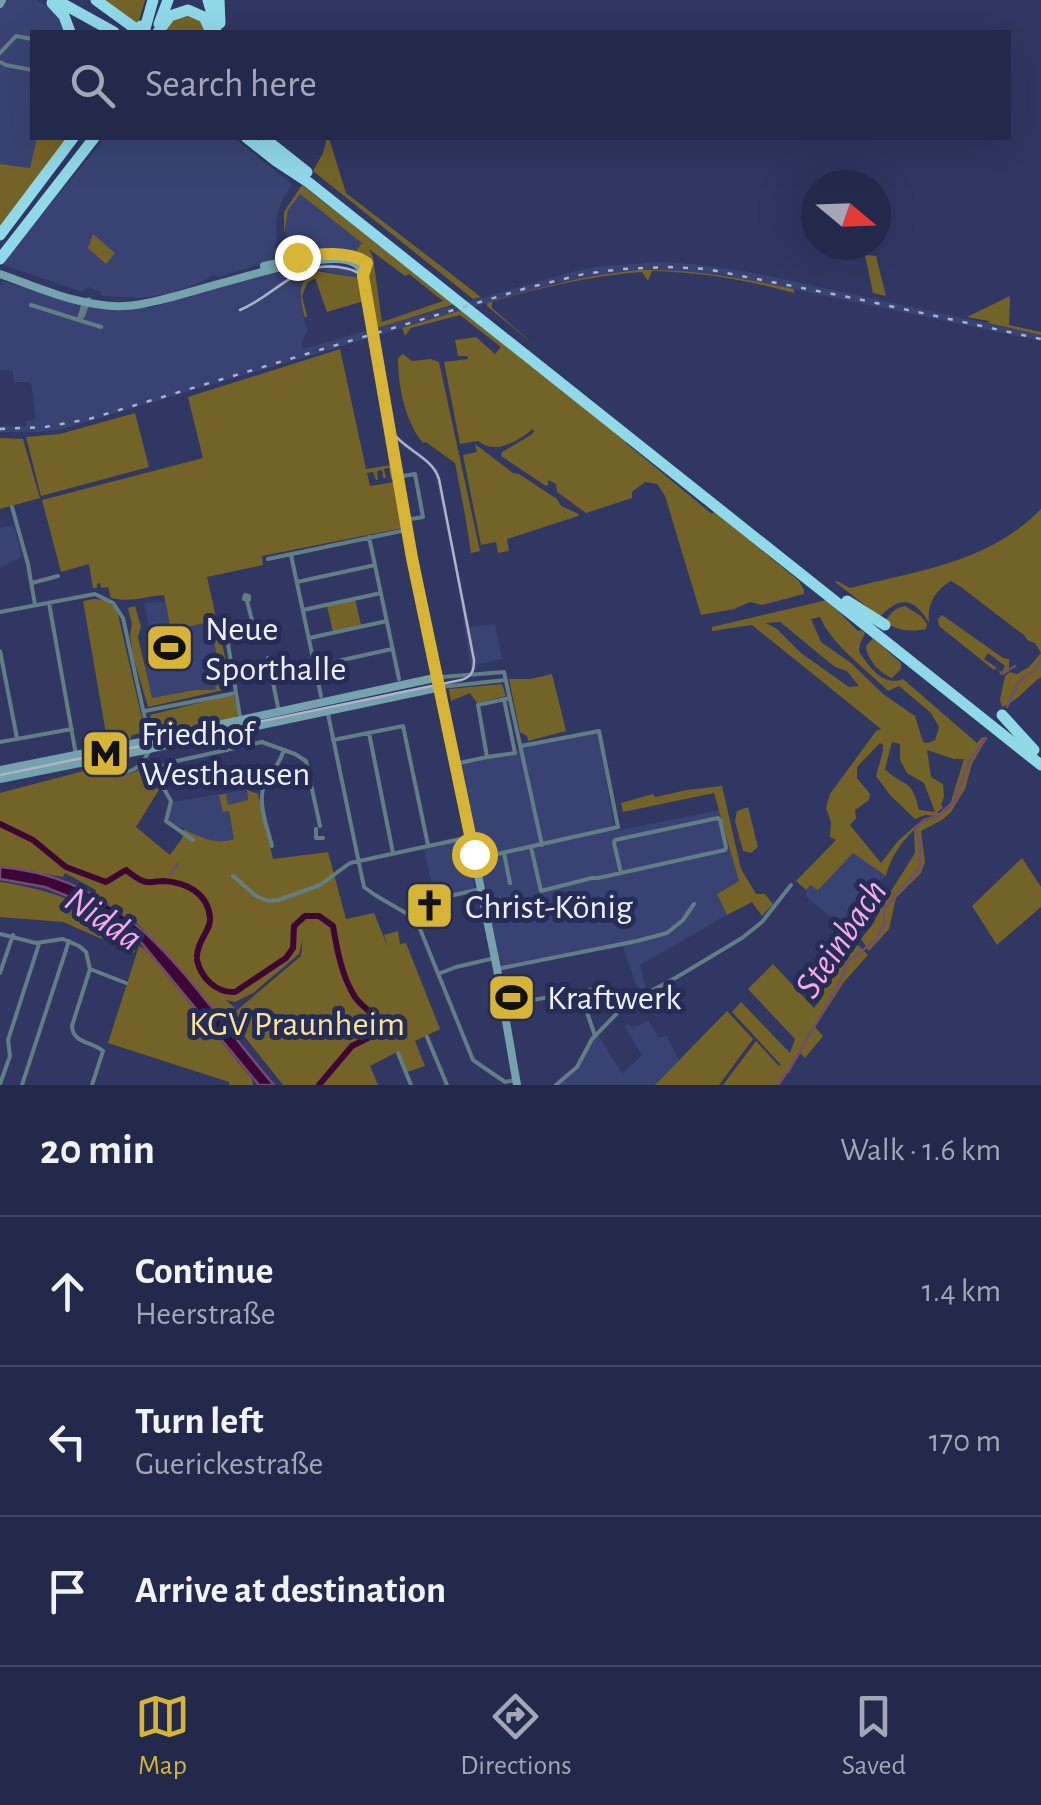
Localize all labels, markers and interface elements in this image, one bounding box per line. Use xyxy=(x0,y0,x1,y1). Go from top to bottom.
search box xyxy=(30,30,1011,140)
icon: search xyxy=(65,58,120,113)
text: Search here xyxy=(145,66,317,104)
north arrow xyxy=(801,170,891,260)
route end xyxy=(275,235,321,281)
place label: Neue Sporthalle xyxy=(205,612,346,687)
sports icon: Neue Sporthalle xyxy=(144,622,196,674)
place label: Friedhof Westhausen xyxy=(141,717,310,792)
metro station icon: Friedhof Westhausen xyxy=(80,727,132,779)
route start xyxy=(452,832,498,878)
water label: Steinbach xyxy=(789,873,895,1005)
church icon: Christ-König xyxy=(404,880,456,932)
water label: Nidda xyxy=(58,881,148,959)
place label: Christ-König xyxy=(465,890,633,925)
sports icon: Kraftwerk xyxy=(486,971,538,1023)
place label: Kraftwerk xyxy=(547,981,681,1016)
park label: KGV Praunheim xyxy=(189,1007,405,1042)
text: 20 min xyxy=(40,1129,155,1171)
text: Walk · 1.6 km xyxy=(840,1134,1001,1166)
text: Continue xyxy=(135,1253,273,1291)
icon: ahead xyxy=(40,1264,95,1319)
text: 1.4 km xyxy=(922,1275,1001,1307)
text: Heerstraße xyxy=(135,1298,275,1330)
text: Turn left xyxy=(135,1403,263,1441)
icon: left xyxy=(40,1414,95,1469)
text: 170 m xyxy=(929,1425,1001,1457)
text: Guerickestraße xyxy=(135,1448,323,1480)
icon: arrive xyxy=(40,1564,95,1619)
text: Arrive at destination xyxy=(135,1572,446,1610)
tab: Map xyxy=(135,1689,190,1783)
tab: Directions xyxy=(460,1689,572,1783)
tab: Saved xyxy=(842,1689,906,1783)

